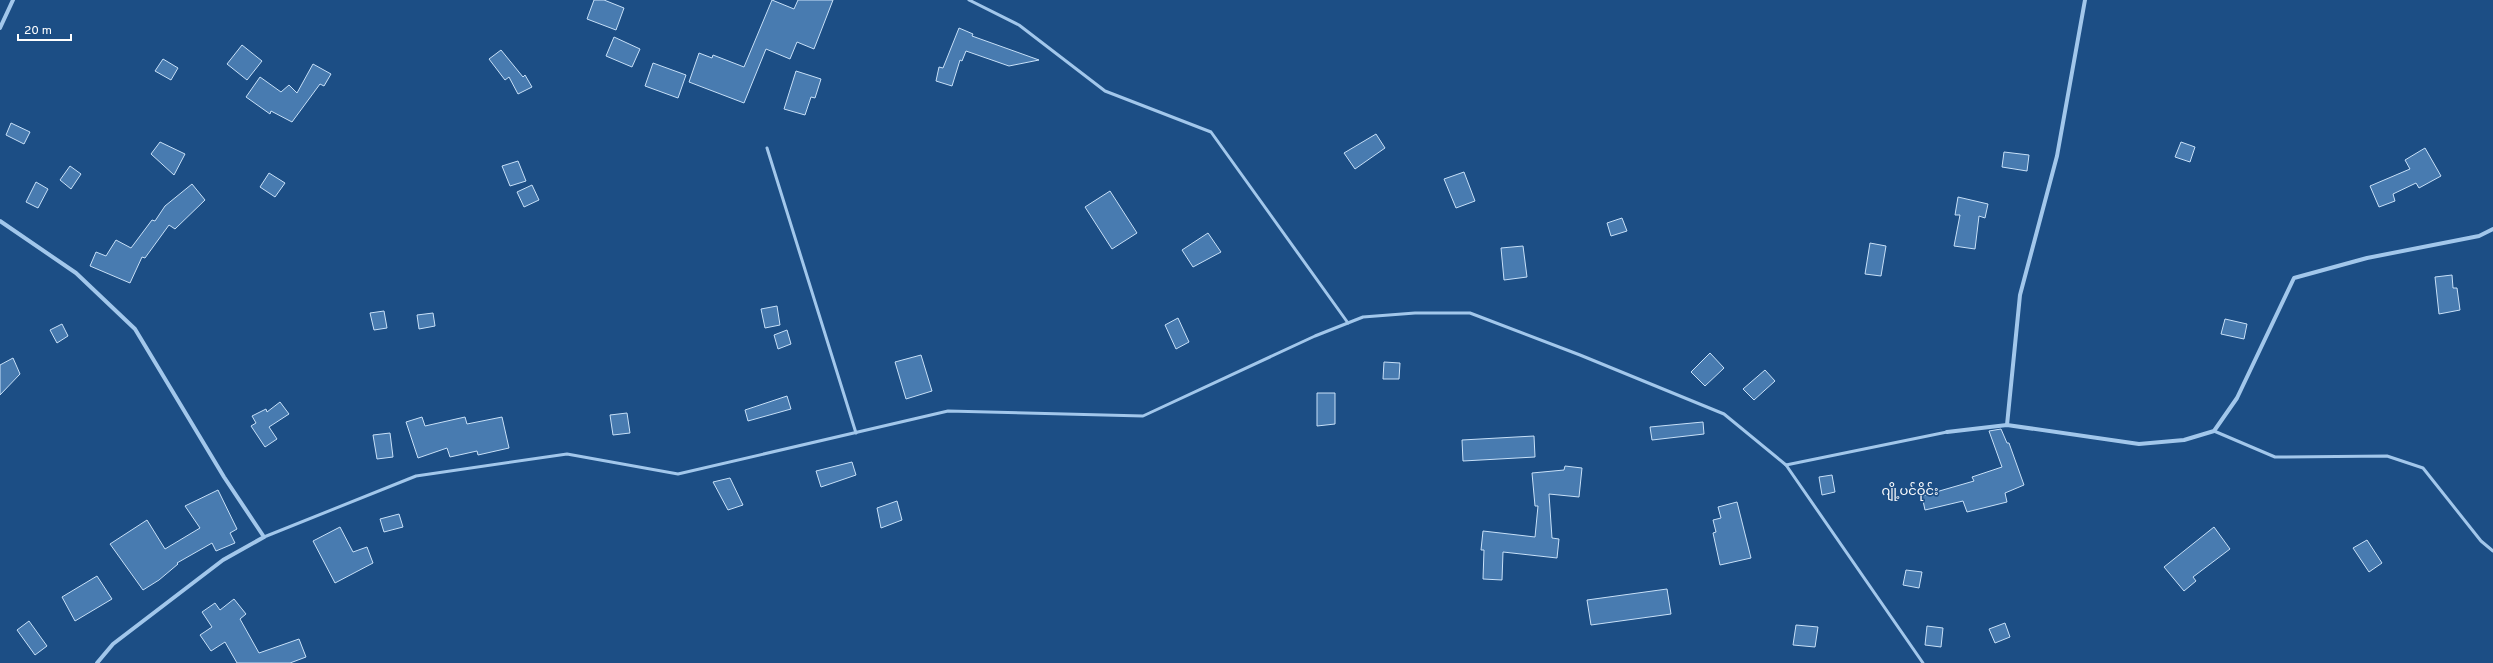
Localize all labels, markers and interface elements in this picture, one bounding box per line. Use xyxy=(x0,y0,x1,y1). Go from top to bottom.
scale bar xyxy=(18,16,71,42)
text: 20 m xyxy=(24,23,52,39)
district label: ဂျို့ပင်ဝိုင်း xyxy=(1881,482,1939,501)

